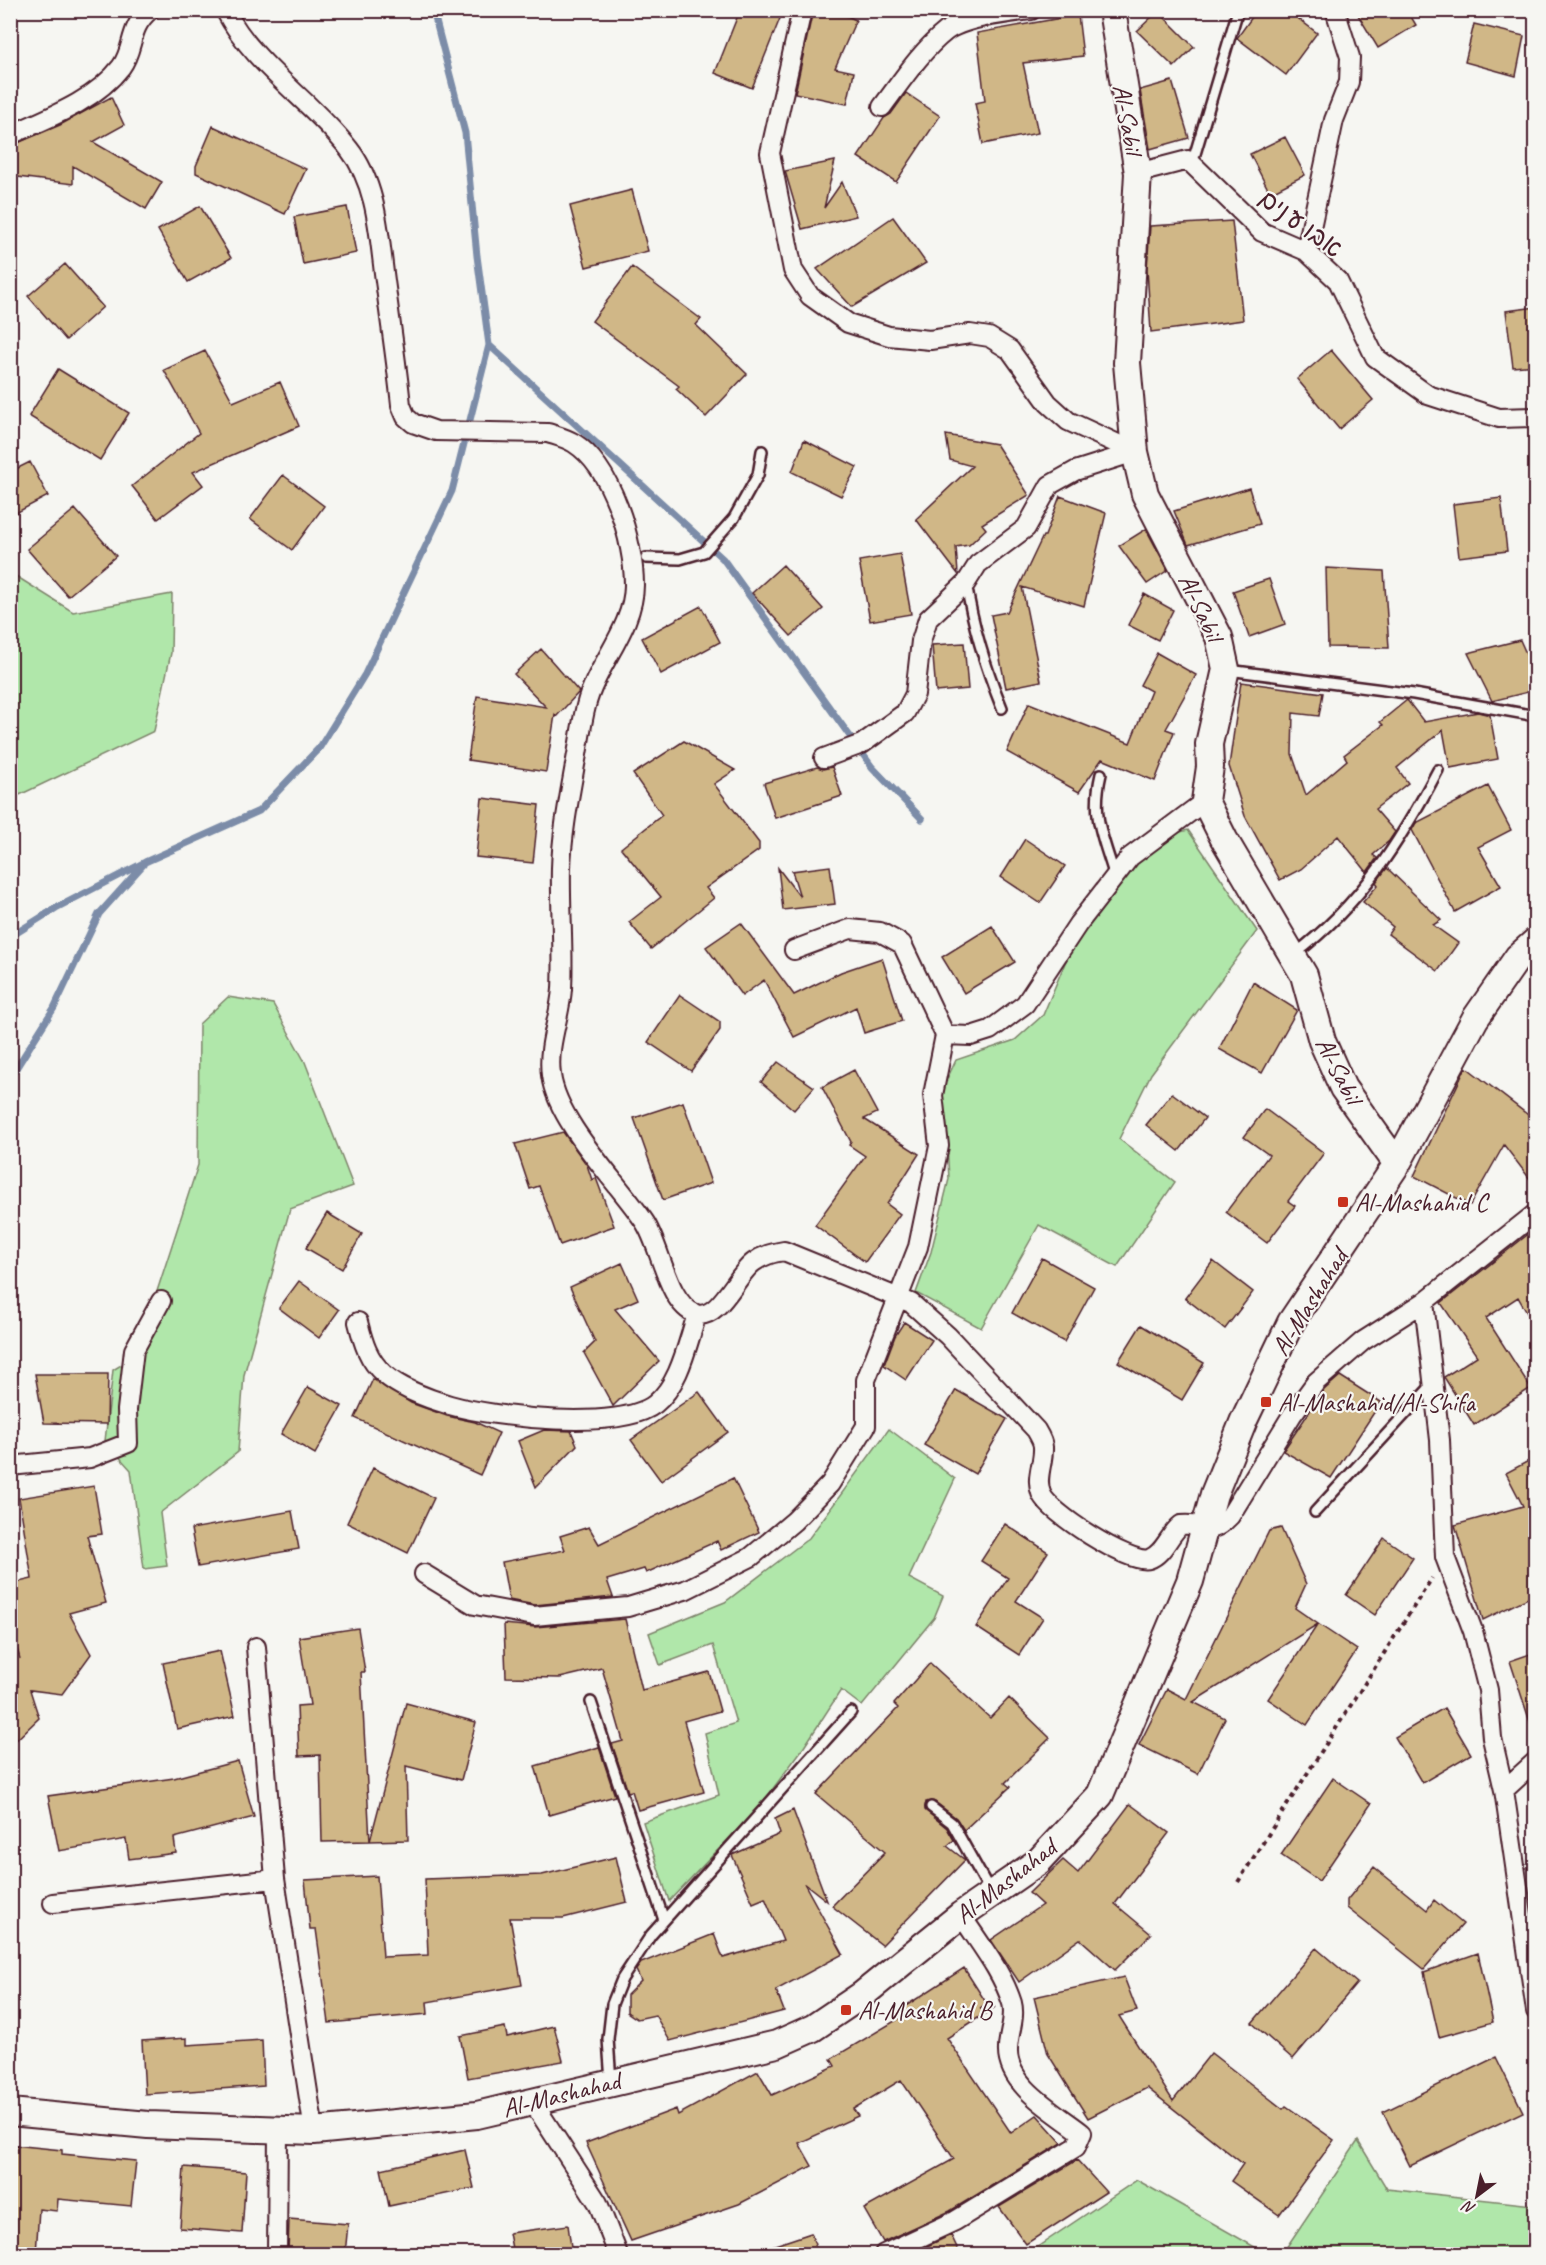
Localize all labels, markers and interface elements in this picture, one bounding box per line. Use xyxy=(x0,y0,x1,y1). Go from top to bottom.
street label: Al-Sabil xyxy=(1105,82,1151,161)
street label: אבו ע'נים xyxy=(1252,182,1349,265)
street label: Al-Sabil xyxy=(1171,568,1232,650)
street label: Al-Sabil xyxy=(1308,1031,1371,1113)
place label: Al-Mashahid C xyxy=(1355,1186,1490,1219)
marker: Al-Mashahid C xyxy=(1336,1195,1350,1209)
street label: Al-Mashahad xyxy=(1264,1240,1357,1362)
place label: Al-Mashahid/Al-Shifa xyxy=(1278,1386,1476,1419)
marker: Al-Mashahid/Al-Shifa xyxy=(1259,1395,1273,1409)
street label: Al-Mashahad xyxy=(948,1829,1066,1931)
place label: Al-Mashahid B xyxy=(858,1994,993,2027)
marker: Al-Mashahid B xyxy=(839,2003,853,2017)
street label: Al-Mashahad xyxy=(499,2063,627,2125)
north arrow xyxy=(1447,2166,1507,2226)
text: N xyxy=(1457,2195,1479,2219)

